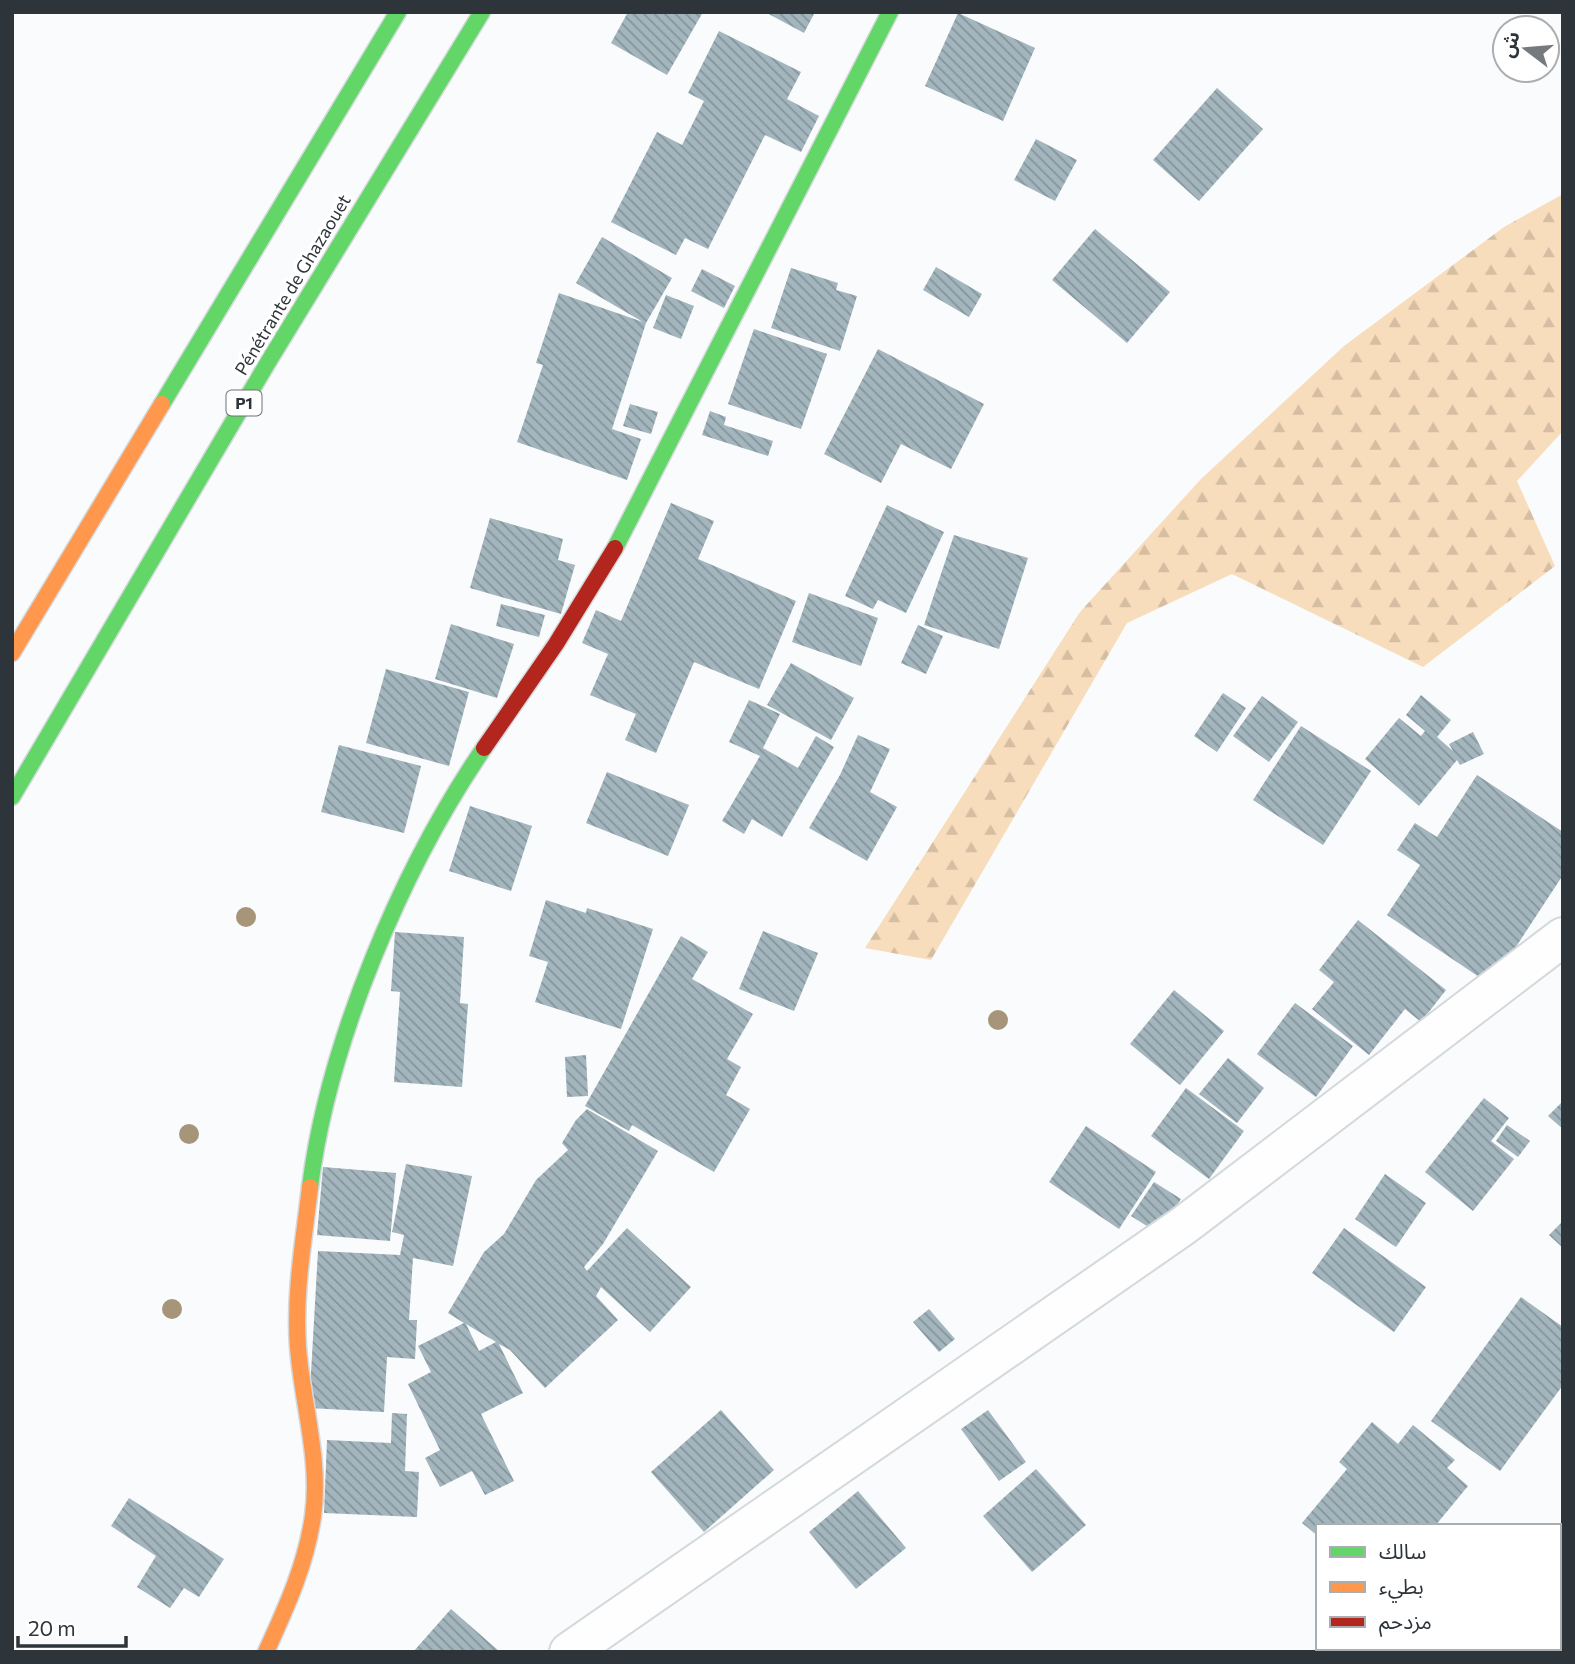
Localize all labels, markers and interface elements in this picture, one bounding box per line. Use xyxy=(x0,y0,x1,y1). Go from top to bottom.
north arrow xyxy=(1491,14,1561,84)
text: ش xyxy=(1495,28,1524,60)
street label: Pénétrante de Ghazaouet xyxy=(230,190,355,379)
road number: P1 xyxy=(226,390,262,416)
legend xyxy=(1316,1524,1561,1650)
text: سالك xyxy=(1379,1538,1426,1563)
text: بطيء xyxy=(1379,1573,1424,1603)
scale bar xyxy=(18,1604,126,1648)
text: مزدحم xyxy=(1379,1608,1432,1637)
text: 20 m xyxy=(28,1615,76,1640)

